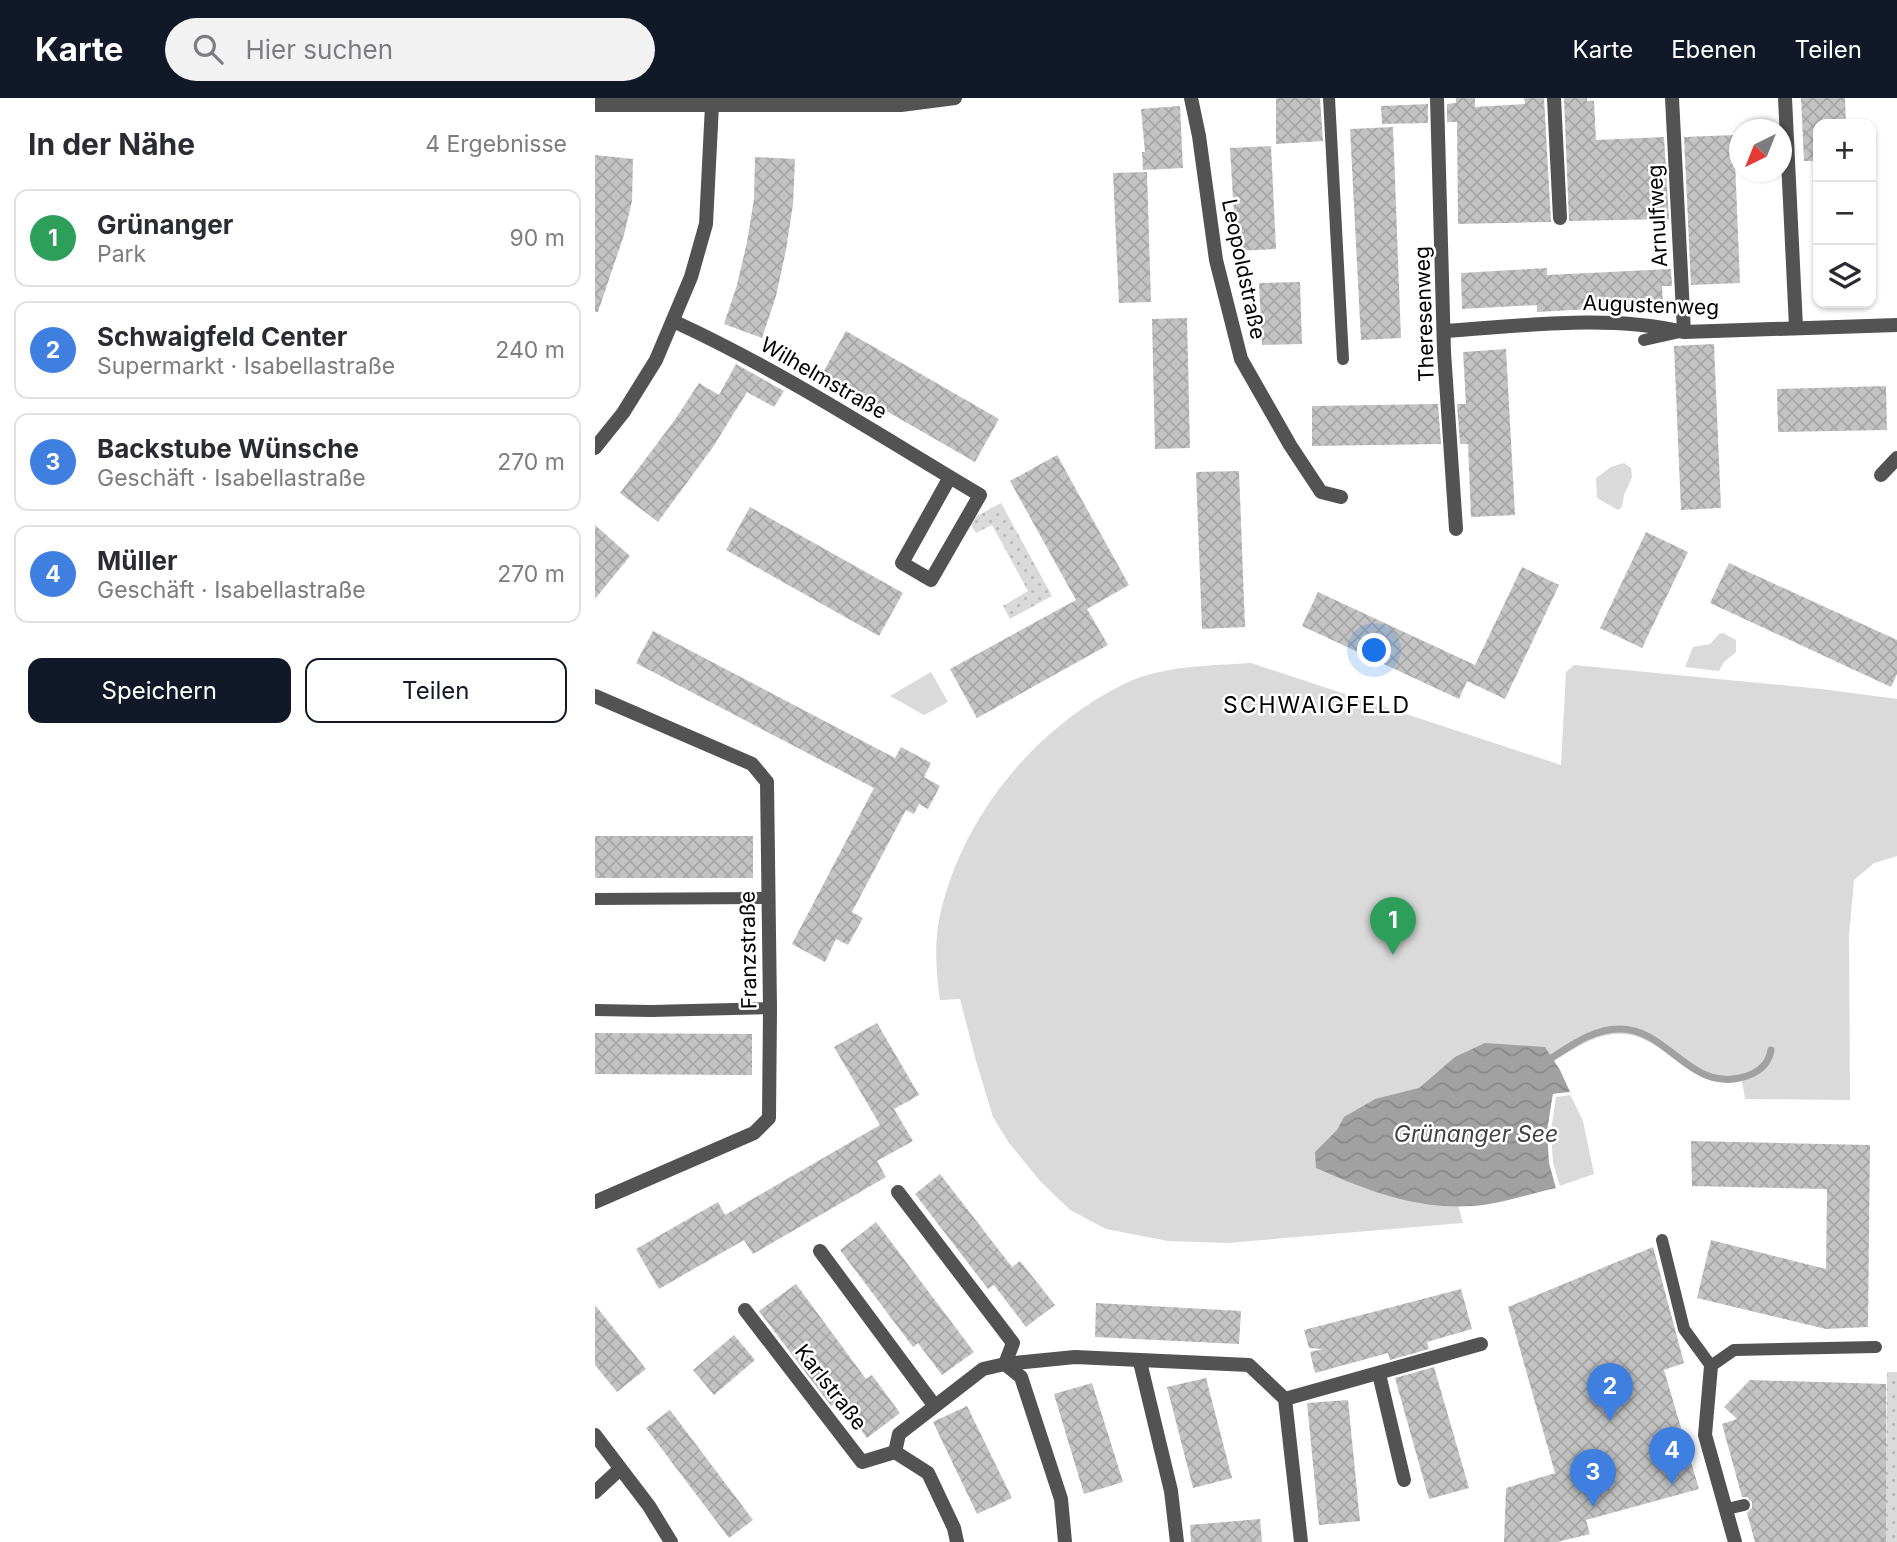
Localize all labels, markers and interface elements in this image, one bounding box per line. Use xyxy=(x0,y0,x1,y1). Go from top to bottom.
search box xyxy=(165,18,655,81)
text: Karte xyxy=(35,29,123,69)
icon: search xyxy=(189,30,227,68)
text: Hier suchen xyxy=(245,34,393,65)
text: Karte xyxy=(1573,35,1633,64)
text: Ebenen xyxy=(1671,35,1757,64)
text: Teilen xyxy=(1795,35,1862,64)
north arrow xyxy=(1729,119,1792,182)
map controls xyxy=(1813,119,1876,308)
button: + xyxy=(1813,119,1876,182)
text: In der Nähe xyxy=(28,126,195,162)
text: 4 Ergebnisse xyxy=(425,130,567,158)
street label: Arnulfweg xyxy=(1642,164,1672,268)
button: − xyxy=(1813,182,1876,245)
street label: Leopoldstraße xyxy=(1217,196,1271,342)
text: Grünanger xyxy=(97,209,233,240)
text: 1 xyxy=(48,224,58,252)
text: 90 m xyxy=(510,224,565,252)
text: Park xyxy=(97,240,146,268)
button: layers xyxy=(1813,245,1876,308)
street label: Theresenweg xyxy=(1409,246,1439,382)
street label: Augustenweg xyxy=(1582,290,1720,320)
text: Schwaigfeld Center xyxy=(97,321,347,352)
street label: Wilhelmstraße xyxy=(756,332,892,424)
text: 2 xyxy=(46,336,60,364)
text: 240 m xyxy=(495,336,565,364)
text: Supermarkt · Isabellastraße xyxy=(97,352,395,380)
text: Backstube Wünsche xyxy=(97,433,359,464)
text: 3 xyxy=(46,448,60,476)
text: 270 m xyxy=(497,448,565,476)
text: Geschäft · Isabellastraße xyxy=(97,464,366,492)
text: Müller xyxy=(97,545,178,576)
text: 4 xyxy=(45,560,61,588)
text: 270 m xyxy=(497,560,565,588)
text: Geschäft · Isabellastraße xyxy=(97,576,366,604)
your location xyxy=(1357,633,1391,667)
button: Speichern xyxy=(28,658,291,723)
button: Teilen xyxy=(305,658,567,723)
district label: SCHWAIGFELD xyxy=(1223,691,1411,719)
street label: Franzstraße xyxy=(734,891,762,1009)
pin: 1 xyxy=(1370,897,1416,955)
water label: Grünanger See xyxy=(1394,1120,1558,1148)
street label: Karlstraße xyxy=(790,1339,872,1435)
pin: 2 xyxy=(1587,1363,1633,1421)
pin: 4 xyxy=(1649,1427,1695,1485)
pin: 3 xyxy=(1570,1449,1616,1507)

